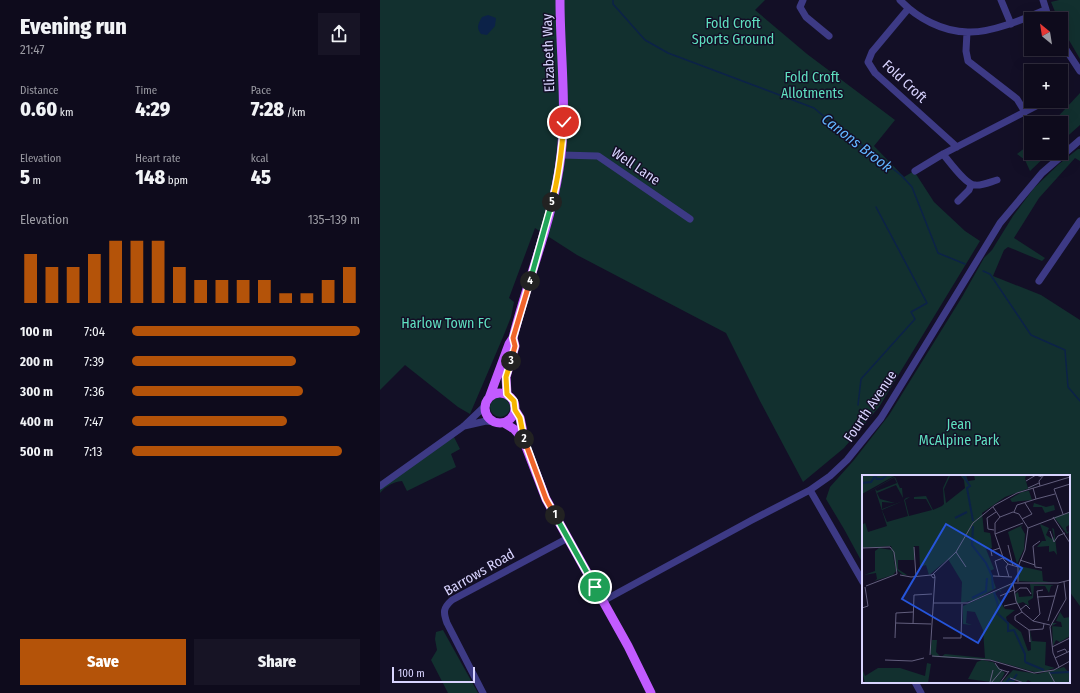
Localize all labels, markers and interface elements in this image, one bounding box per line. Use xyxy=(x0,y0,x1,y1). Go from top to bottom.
north arrow xyxy=(1024,12,1068,56)
map controls xyxy=(1024,12,1068,160)
text: Evening run xyxy=(20,13,127,40)
button: share xyxy=(318,13,360,55)
street label: Elizabeth Way xyxy=(539,13,558,92)
park label: Fold Croft Sports Ground xyxy=(692,15,774,48)
text: 21:47 xyxy=(20,42,45,57)
street label: Fold Croft xyxy=(879,56,931,107)
button: + xyxy=(1024,64,1068,108)
park label: Fold Croft Allotments xyxy=(781,69,843,102)
text: Distance xyxy=(20,84,59,97)
text: Time xyxy=(135,84,157,97)
text: Pace xyxy=(251,84,271,97)
text: 0.60 xyxy=(20,97,57,121)
text: 4:29 xyxy=(135,97,170,121)
text: 7:28 xyxy=(251,97,284,121)
pin xyxy=(547,105,581,139)
text: km xyxy=(57,106,73,119)
text: /km xyxy=(284,106,305,119)
water label: Canons Brook xyxy=(818,110,896,176)
icon: check xyxy=(553,111,575,133)
button: − xyxy=(1024,116,1068,160)
street label: Well Lane xyxy=(608,144,663,189)
text: Elevation xyxy=(20,152,61,165)
text: Heart rate xyxy=(135,152,181,165)
text: kcal xyxy=(251,152,268,165)
text: 5 xyxy=(20,165,30,189)
text: 148 xyxy=(135,165,165,189)
text: 45 xyxy=(251,165,271,189)
text: m xyxy=(30,174,41,187)
text: bpm xyxy=(165,174,188,187)
pin: 5 xyxy=(542,192,562,212)
text: 5 xyxy=(549,195,555,208)
text: Elevation xyxy=(20,212,69,227)
text: 135–139 m xyxy=(308,212,360,227)
pin: 4 xyxy=(520,271,540,291)
text: 4 xyxy=(527,274,533,287)
park label: Harlow Town FC xyxy=(401,315,491,332)
text: 100 m xyxy=(20,324,52,339)
text: 7:04 xyxy=(84,324,105,339)
pin: 3 xyxy=(501,351,521,371)
text: 200 m xyxy=(20,354,53,369)
text: 7:39 xyxy=(84,354,104,369)
text: 3 xyxy=(508,354,514,367)
street label: Fourth Avenue xyxy=(840,367,901,445)
text: 300 m xyxy=(20,384,53,399)
text: 7:36 xyxy=(84,384,104,399)
text: 400 m xyxy=(20,414,54,429)
text: 7:47 xyxy=(84,414,103,429)
park label: Jean McAlpine Park xyxy=(919,416,1000,449)
pin: 2 xyxy=(514,429,534,449)
text: 2 xyxy=(521,432,527,445)
text: 500 m xyxy=(20,444,53,459)
text: 7:13 xyxy=(84,444,102,459)
inset map xyxy=(862,475,1070,683)
pin: 1 xyxy=(545,505,565,525)
text: 1 xyxy=(553,508,557,521)
street label: Barrows Road xyxy=(441,545,518,599)
pin xyxy=(578,570,612,604)
icon: arrive xyxy=(584,576,606,598)
button: Save xyxy=(20,639,186,685)
button: Share xyxy=(194,639,360,685)
scale bar xyxy=(392,665,475,684)
text: 100 m xyxy=(398,667,425,680)

